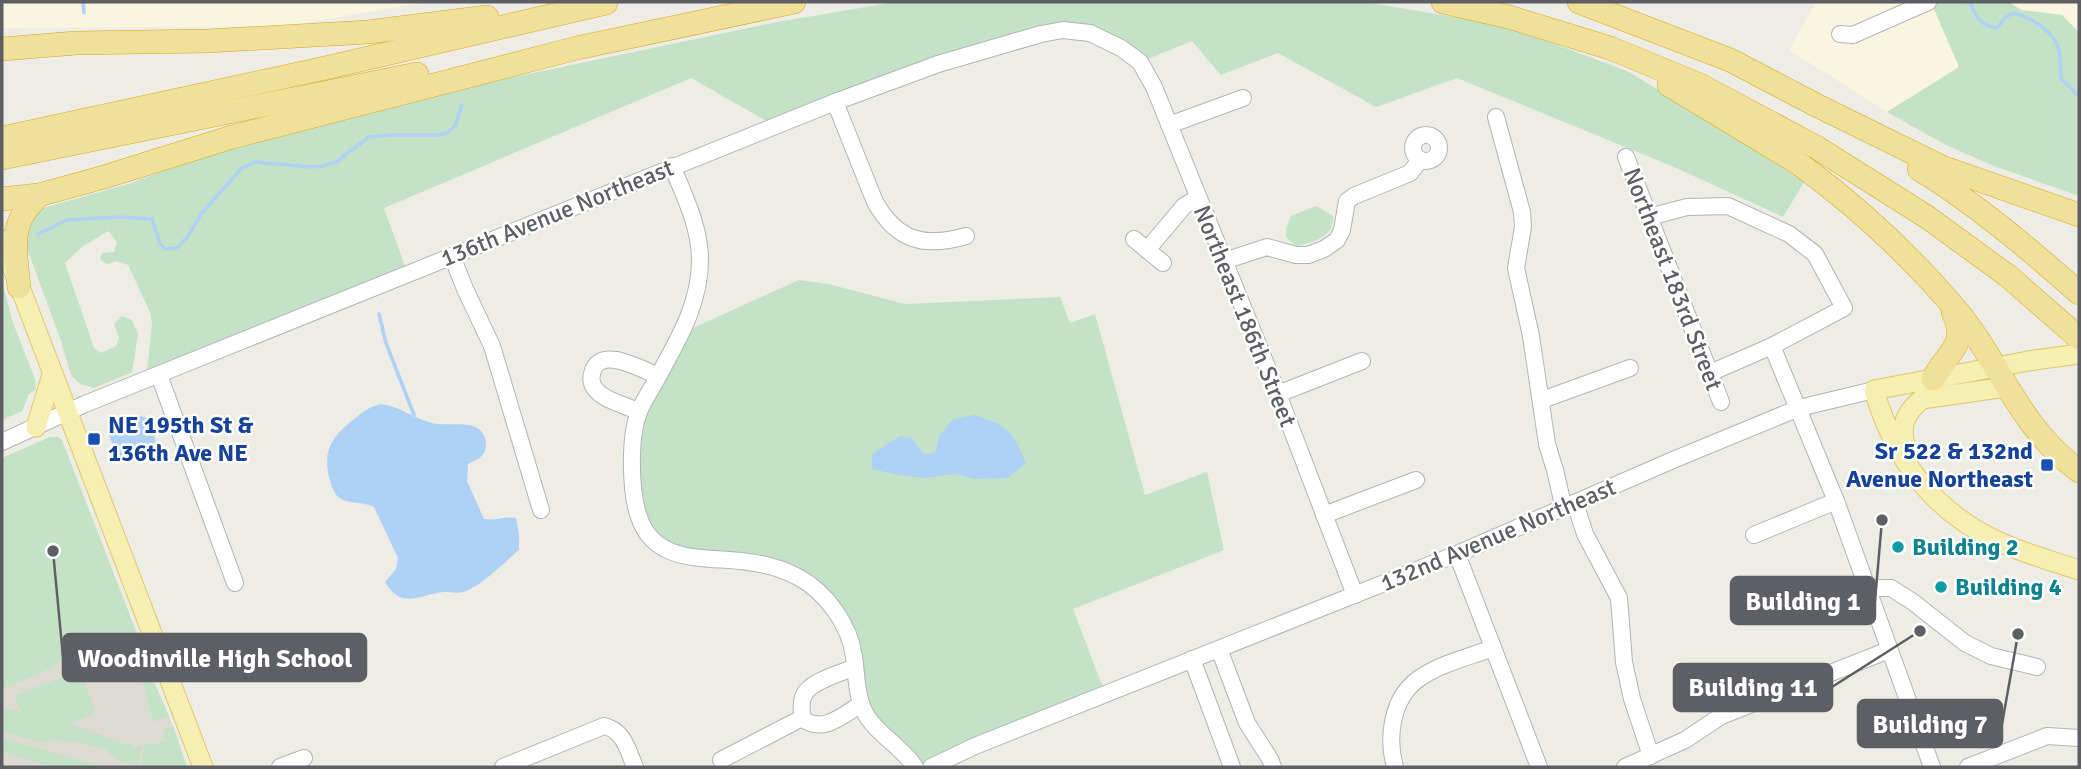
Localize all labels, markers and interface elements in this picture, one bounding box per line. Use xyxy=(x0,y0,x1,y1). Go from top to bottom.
street label: 136th Avenue Northeast xyxy=(436,153,678,273)
street label: Northeast 183rd Street xyxy=(1617,163,1729,395)
street label: Northeast 186th Street xyxy=(1187,201,1303,431)
place label: NE 195th St & 136th Ave NE xyxy=(108,410,254,468)
marker: NE 195th St & 136th Ave NE xyxy=(86,431,102,447)
place label: Sr 522 & 132nd Avenue Northeast xyxy=(1846,436,2033,494)
marker: Sr 522 & 132nd Avenue Northeast xyxy=(2039,457,2055,473)
street label: 132nd Avenue Northeast xyxy=(1376,472,1620,598)
place label: Building 2 xyxy=(1912,532,2019,562)
marker: Building 2 xyxy=(1890,539,1906,555)
place label: Building 4 xyxy=(1955,572,2062,602)
callout: Building 1 xyxy=(1731,577,1875,624)
marker: Building 4 xyxy=(1933,579,1949,595)
text: Building 1 xyxy=(1745,586,1861,618)
callout: Woodinville High School xyxy=(63,634,366,681)
text: Woodinville High School xyxy=(78,643,353,675)
callout: Building 11 xyxy=(1674,664,1832,711)
text: Building 11 xyxy=(1688,672,1818,704)
callout: Building 7 xyxy=(1858,700,2002,747)
text: Building 7 xyxy=(1872,709,1988,741)

